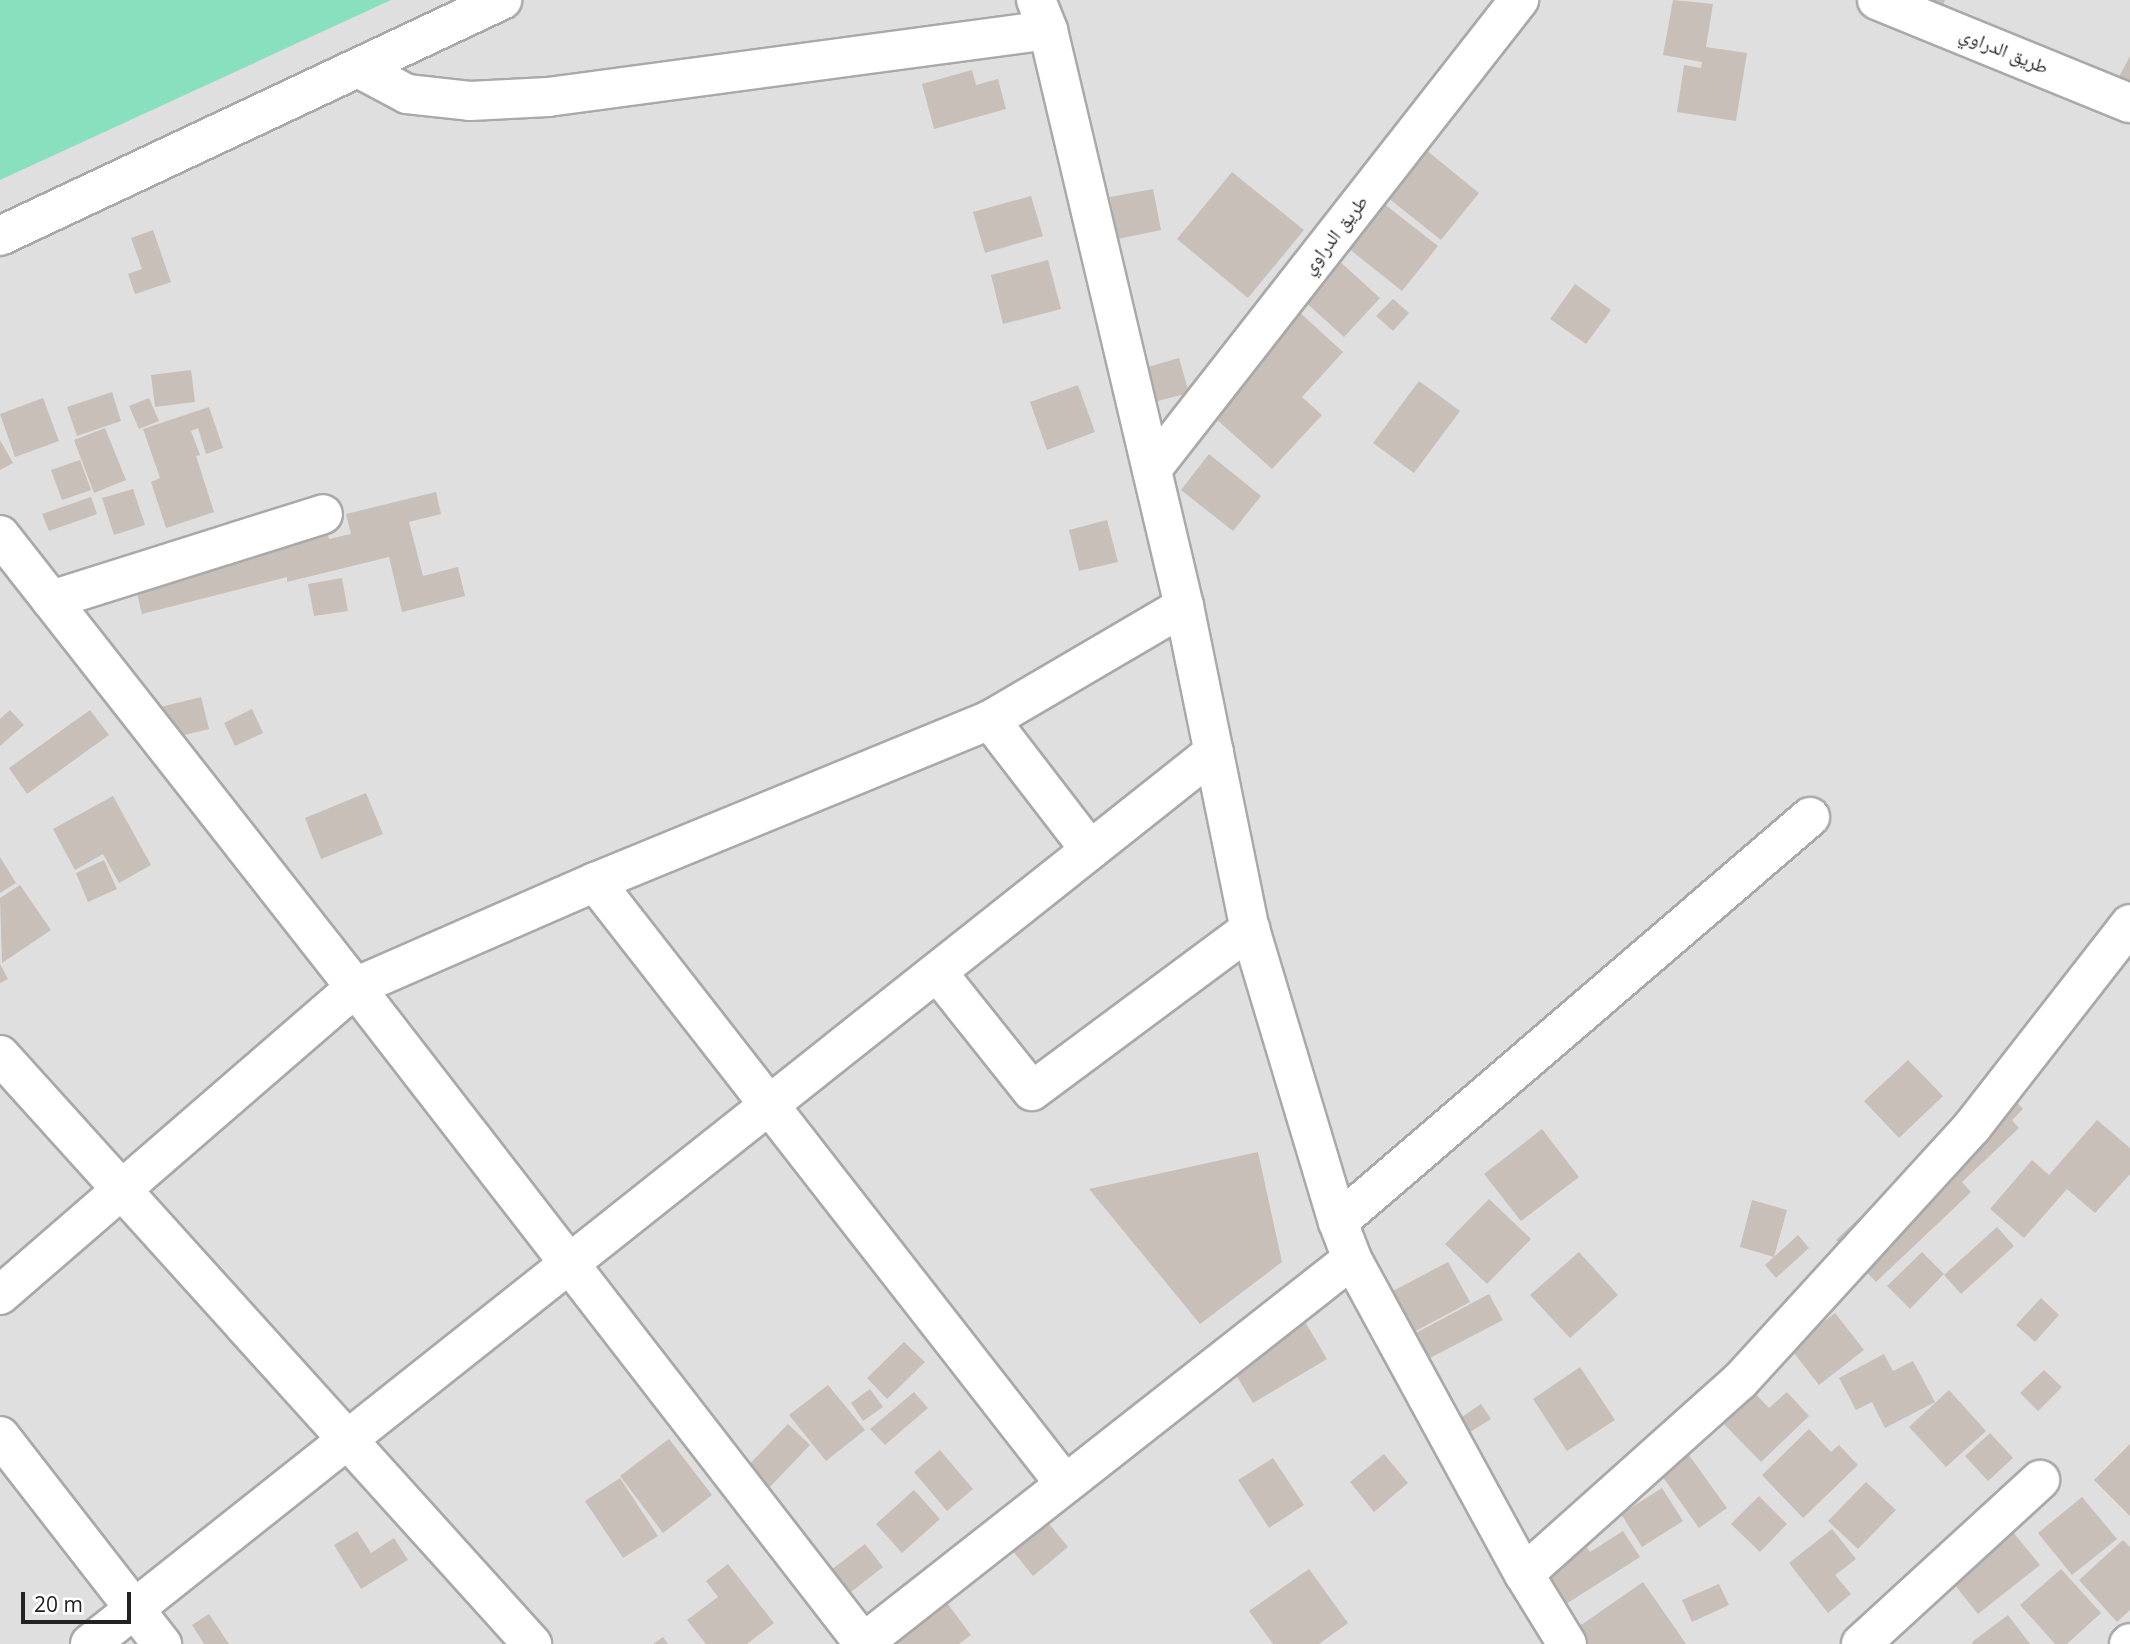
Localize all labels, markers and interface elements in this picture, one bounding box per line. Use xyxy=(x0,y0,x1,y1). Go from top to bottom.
street label: طريق الدراوي xyxy=(1956,23,2052,79)
street label: طريق الدراوي xyxy=(1297,191,1373,279)
scale bar xyxy=(24,1578,135,1622)
text: 20 m xyxy=(34,1590,83,1618)

